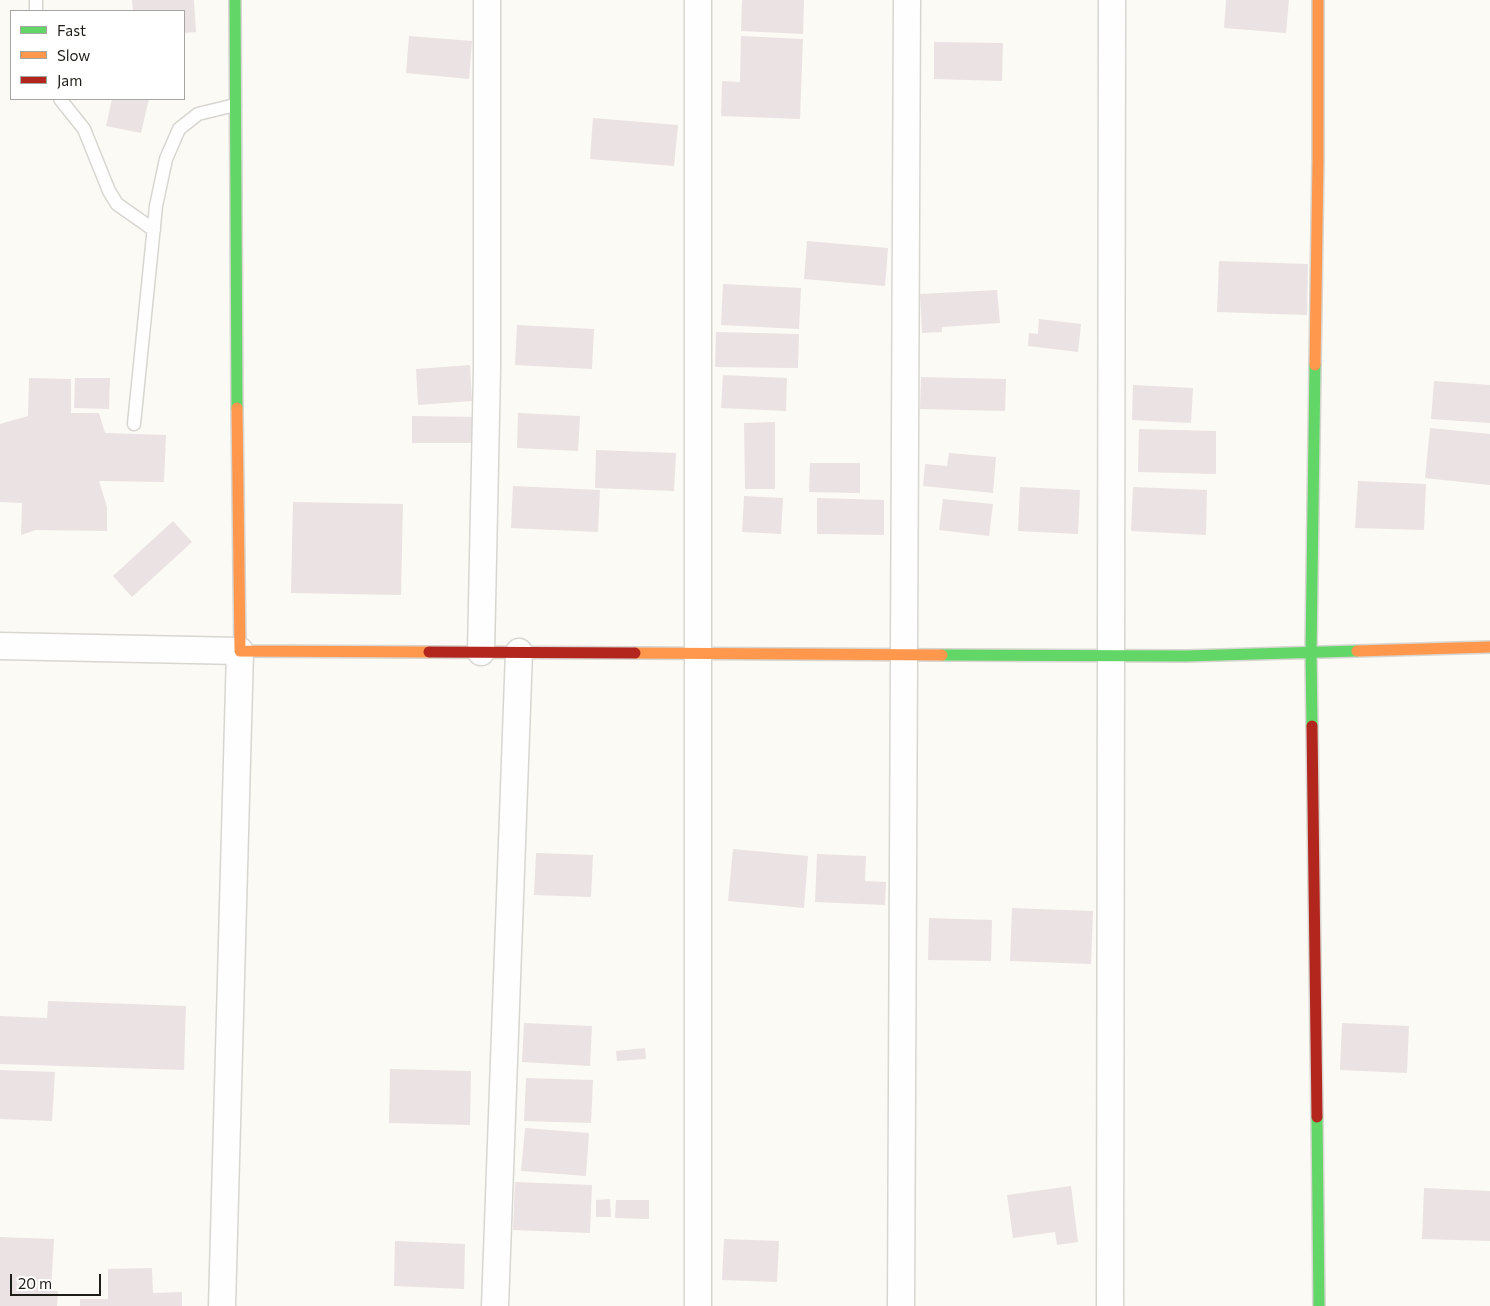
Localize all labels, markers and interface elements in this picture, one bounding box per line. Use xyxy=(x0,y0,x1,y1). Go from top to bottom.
legend xyxy=(10,10,185,100)
text: Fast xyxy=(57,21,86,39)
text: Slow xyxy=(57,46,90,64)
text: Jam xyxy=(57,71,82,89)
scale bar xyxy=(12,1264,104,1296)
text: 20 m xyxy=(18,1274,52,1292)

